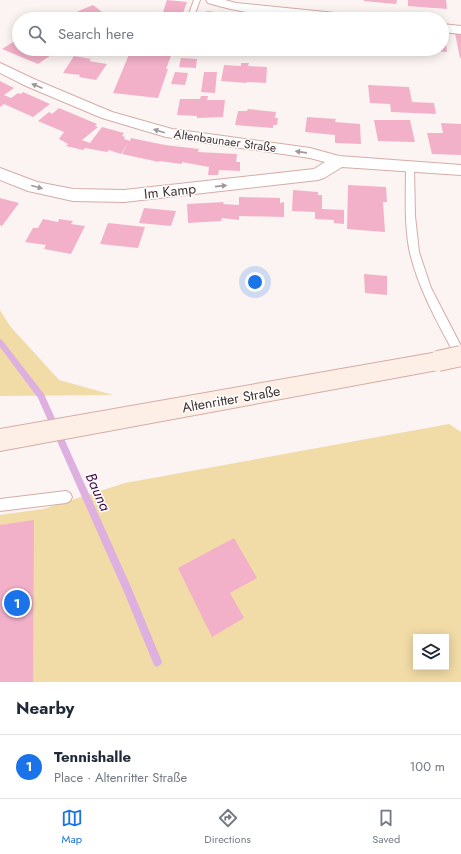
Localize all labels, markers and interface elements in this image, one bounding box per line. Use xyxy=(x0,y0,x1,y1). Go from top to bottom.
search box xyxy=(12,12,449,56)
icon: search xyxy=(26,23,48,45)
text: Search here xyxy=(58,23,134,45)
one-way arrow xyxy=(31,82,43,88)
street label: Altenbaunaer Straße xyxy=(173,125,277,157)
one-way arrow xyxy=(153,128,165,134)
one-way arrow xyxy=(295,149,307,155)
street label: Im Kamp xyxy=(143,178,197,204)
one-way arrow xyxy=(215,182,227,189)
one-way arrow xyxy=(31,184,43,190)
your location xyxy=(245,272,265,292)
street label: Altenritter Straße xyxy=(180,381,282,417)
water label: Bauna xyxy=(80,469,116,515)
pin: 1 xyxy=(4,588,30,618)
map controls xyxy=(413,634,449,670)
button: layers xyxy=(413,634,449,670)
text: Nearby xyxy=(16,696,74,720)
text: Tennishalle xyxy=(54,746,131,768)
text: 1 xyxy=(26,757,32,776)
text: 100 m xyxy=(410,757,445,776)
text: Place · Altenritter Straße xyxy=(54,768,187,787)
tab: Map xyxy=(61,807,83,847)
tab: Directions xyxy=(204,807,251,847)
tab: Saved xyxy=(372,807,400,847)

